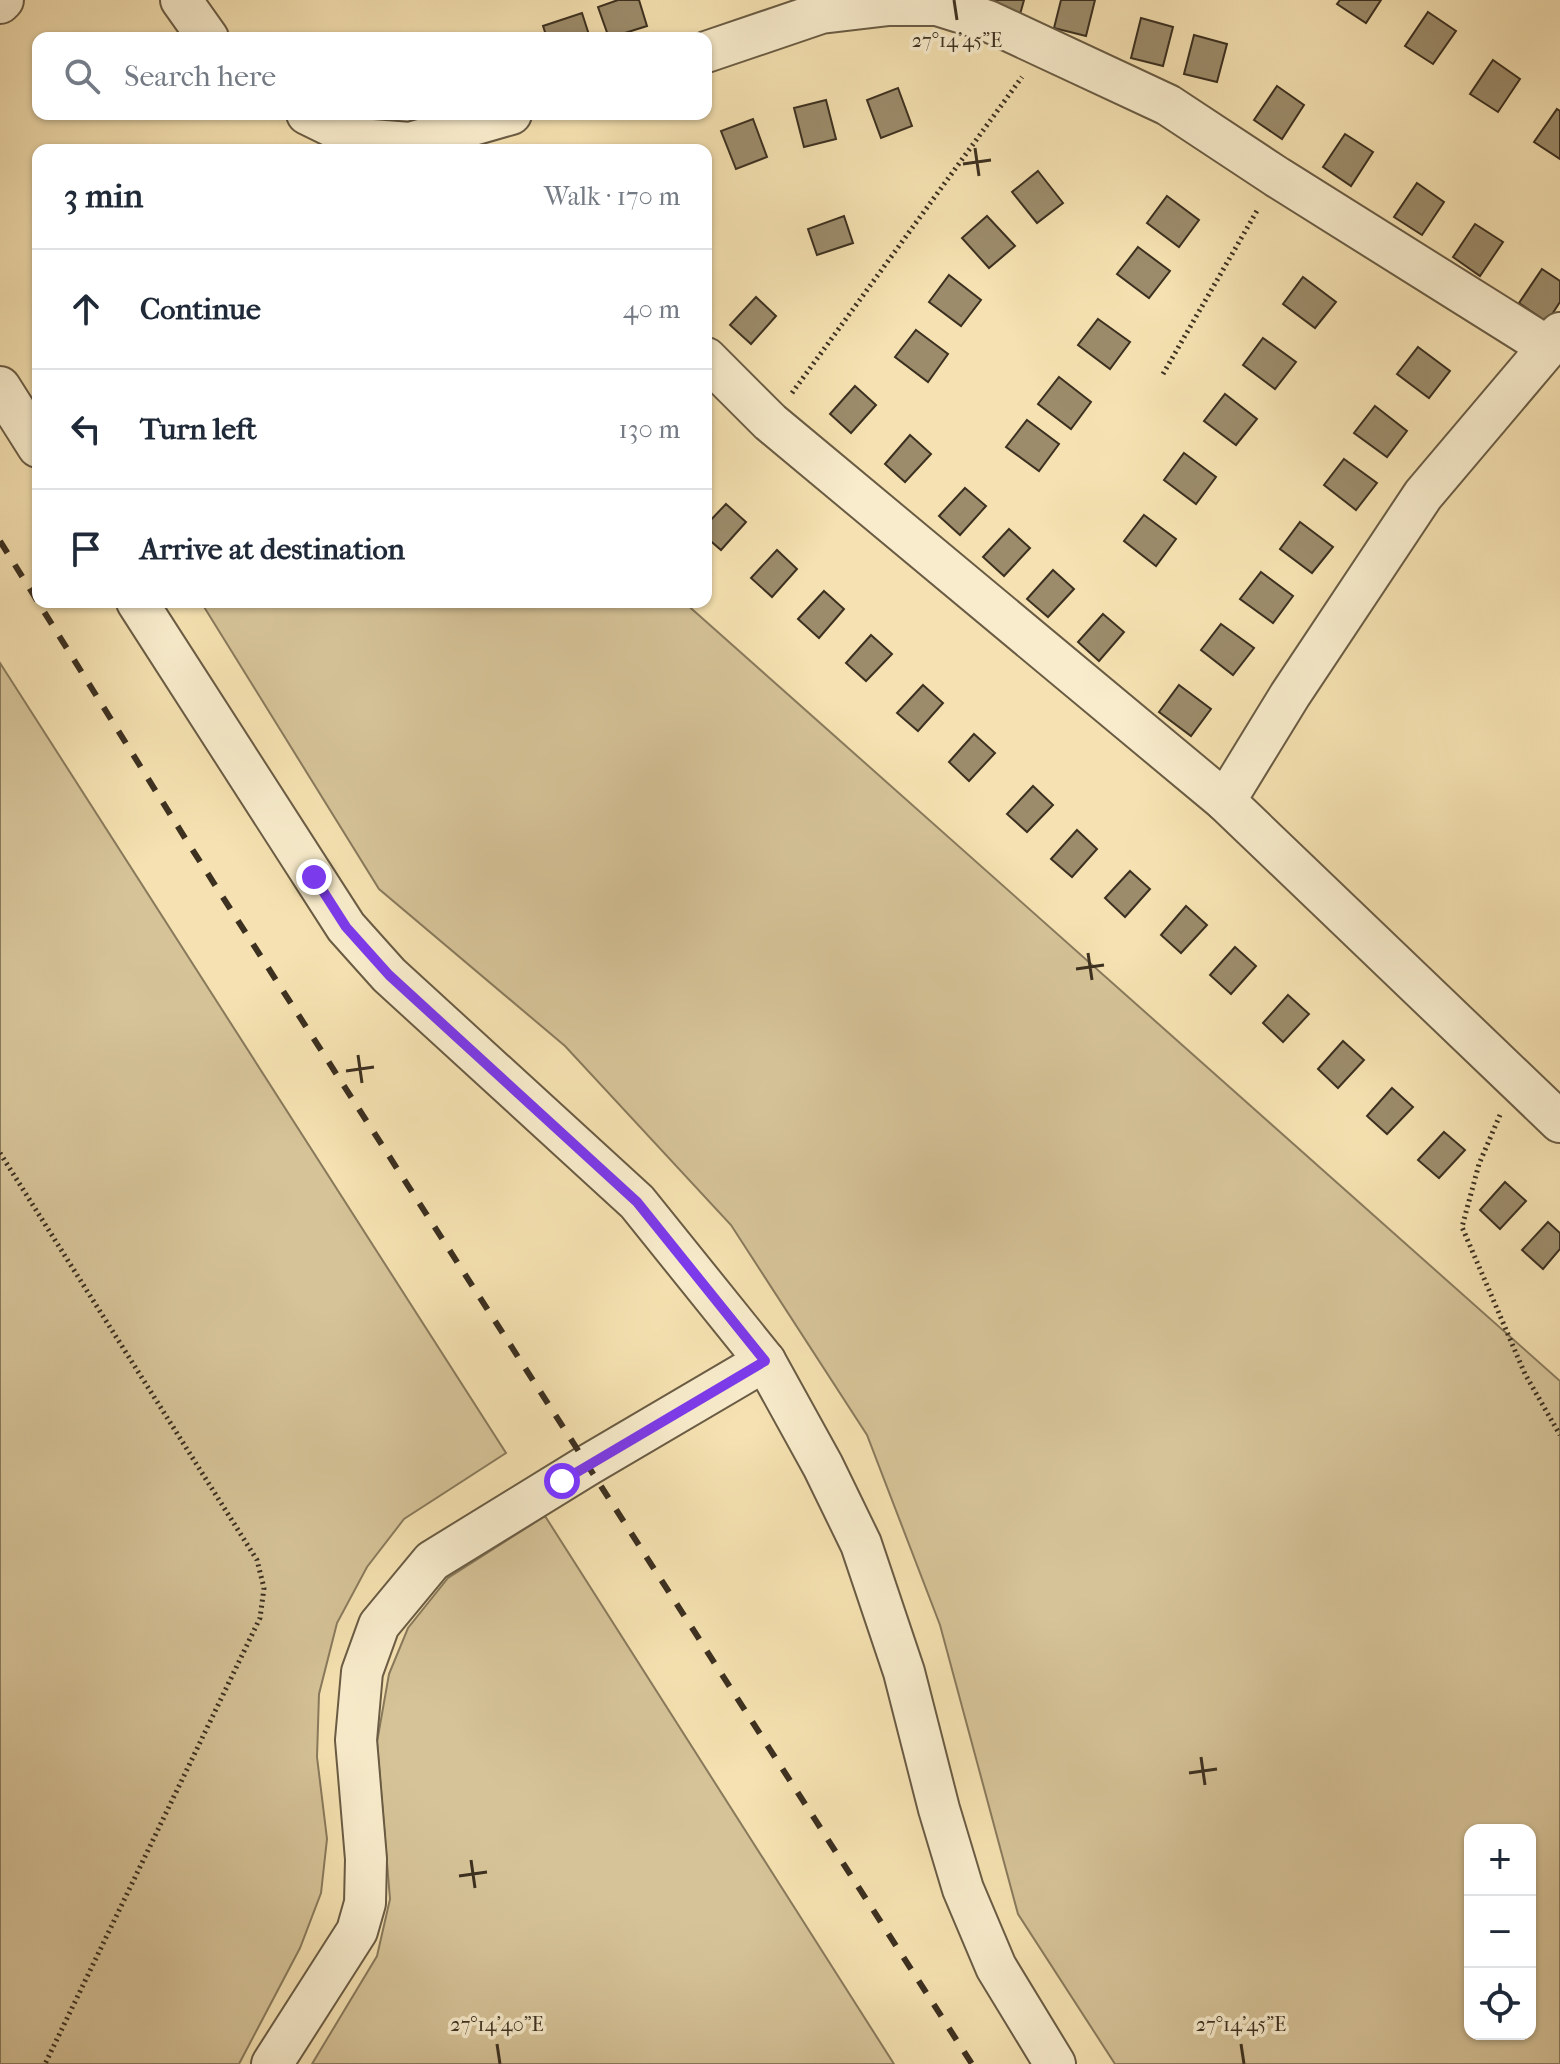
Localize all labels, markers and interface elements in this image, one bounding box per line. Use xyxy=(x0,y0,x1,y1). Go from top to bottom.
text: 27°14'45"E xyxy=(912,29,1002,52)
search box xyxy=(32,32,712,120)
icon: search xyxy=(60,54,104,98)
text: Search here xyxy=(124,59,276,94)
text: 3 min xyxy=(64,176,143,216)
text: Walk · 170 m xyxy=(544,181,680,212)
icon: ahead xyxy=(64,287,108,331)
text: Continue xyxy=(140,292,261,327)
text: 40 m xyxy=(623,294,680,325)
icon: left xyxy=(64,407,108,451)
text: Turn left xyxy=(140,412,257,447)
text: 130 m xyxy=(619,414,680,445)
icon: arrive xyxy=(64,527,108,571)
text: Arrive at destination xyxy=(140,532,405,567)
route end xyxy=(296,859,332,895)
route start xyxy=(544,1463,580,1499)
map controls xyxy=(1464,1824,1536,2040)
button: + xyxy=(1464,1824,1536,1896)
button: − xyxy=(1464,1896,1536,1968)
button: locate xyxy=(1464,1968,1536,2040)
text: 27°14'40"E xyxy=(450,2013,544,2036)
text: 27°14'45"E xyxy=(1196,2013,1286,2036)

